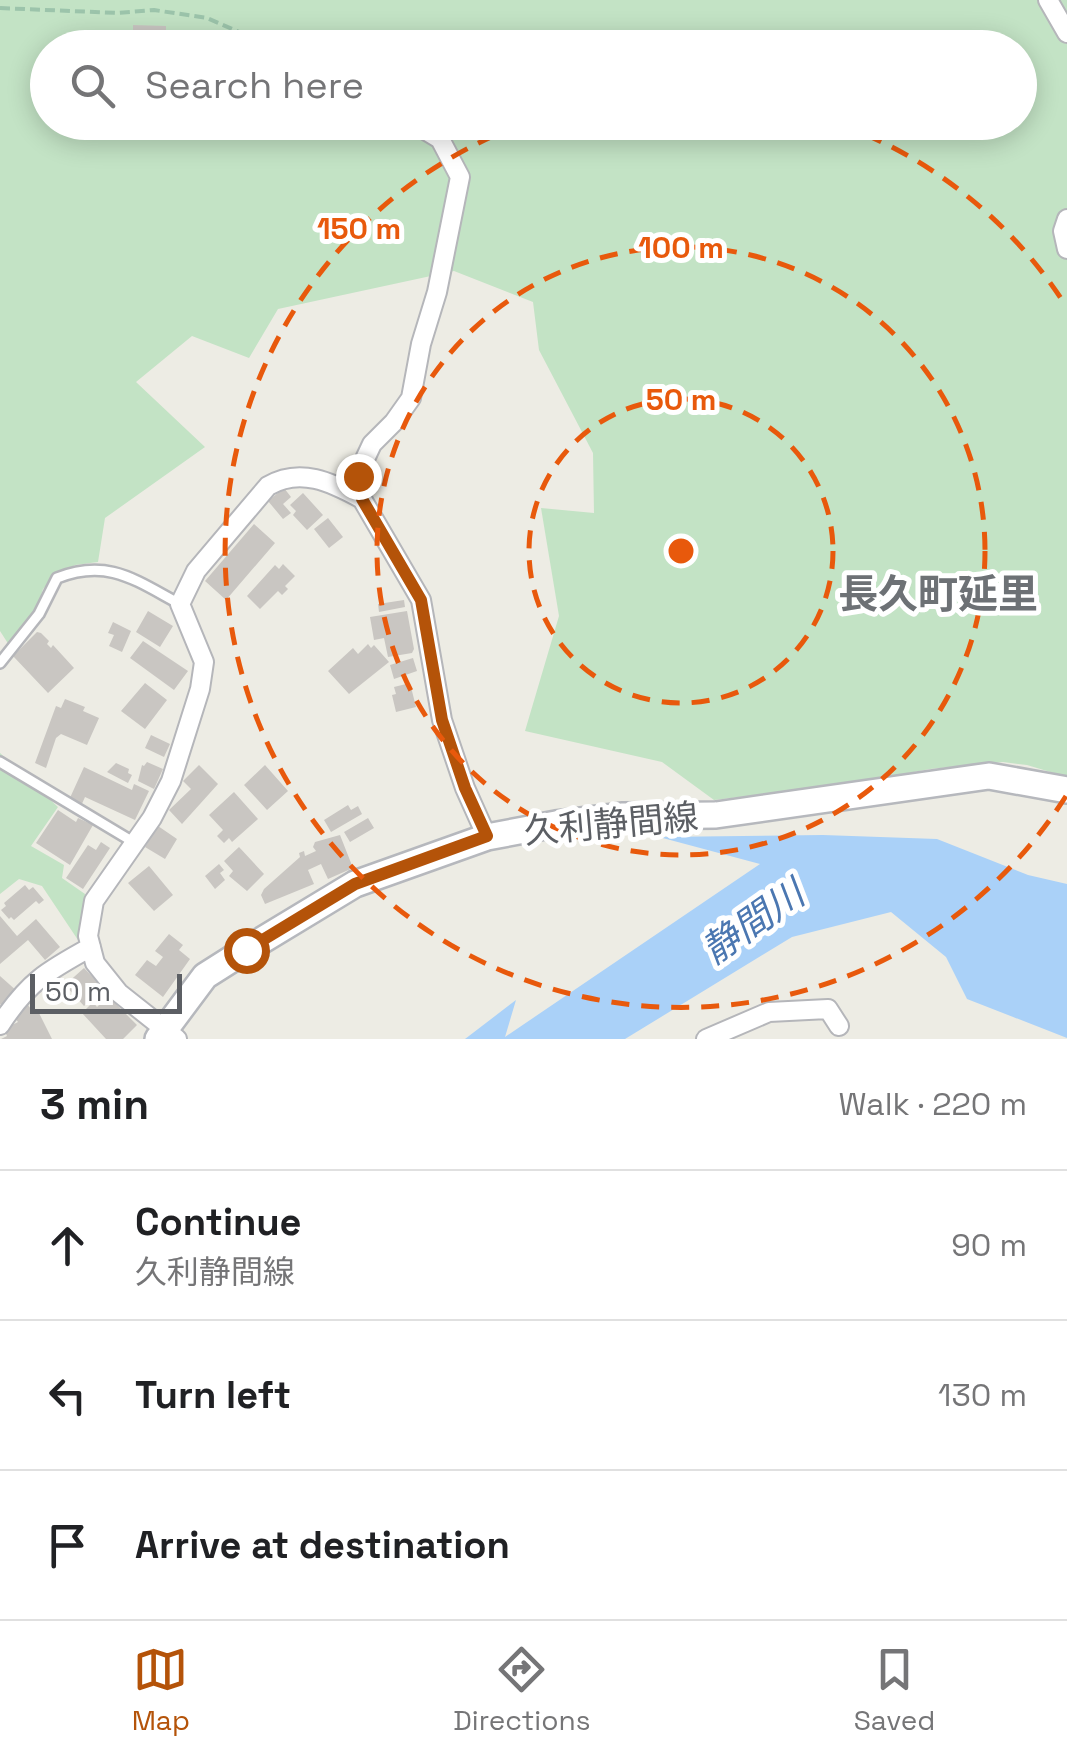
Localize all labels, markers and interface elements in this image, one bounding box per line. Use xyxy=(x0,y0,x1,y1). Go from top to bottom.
search box xyxy=(30,30,1037,140)
icon: search xyxy=(65,58,120,113)
text: Search here xyxy=(145,61,364,109)
text: 150 m xyxy=(317,209,401,248)
text: 100 m xyxy=(638,228,724,267)
text: 50 m xyxy=(646,380,716,419)
route end xyxy=(336,454,382,500)
centre of rings xyxy=(663,533,699,569)
district label: 長久町延里 xyxy=(838,569,1038,620)
street label: 久利静間線 xyxy=(522,794,700,854)
water label: 静間川 xyxy=(693,867,817,974)
route start xyxy=(224,928,270,974)
scale bar xyxy=(30,969,182,1014)
text: 50 m xyxy=(45,973,111,1009)
text: 3 min xyxy=(40,1078,149,1131)
text: Walk · 220 m xyxy=(839,1084,1027,1124)
text: Continue xyxy=(135,1198,301,1246)
icon: ahead xyxy=(40,1218,95,1273)
text: 90 m xyxy=(951,1225,1027,1265)
text: 久利静間線 xyxy=(135,1252,295,1292)
icon: left xyxy=(40,1368,95,1423)
text: Turn left xyxy=(135,1371,291,1419)
text: 130 m xyxy=(938,1375,1027,1415)
icon: arrive xyxy=(40,1518,95,1573)
text: Arrive at destination xyxy=(135,1521,510,1569)
tab: Map xyxy=(132,1642,190,1738)
tab: Directions xyxy=(453,1642,590,1738)
tab: Saved xyxy=(854,1642,935,1738)

